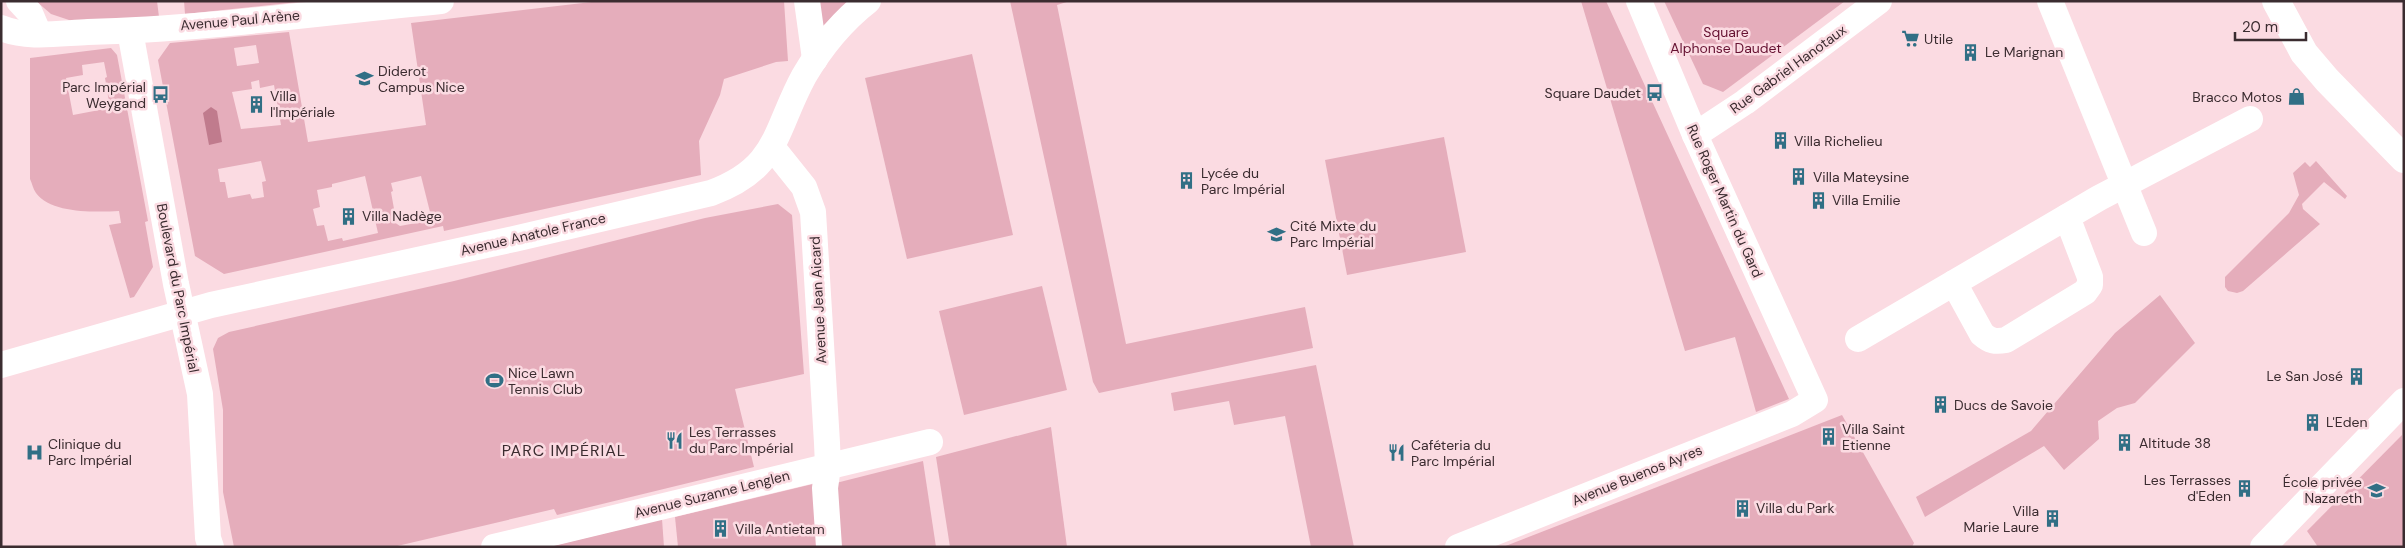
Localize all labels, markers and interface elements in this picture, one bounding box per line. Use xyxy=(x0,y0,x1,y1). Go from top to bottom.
street label: Avenue Paul Arène xyxy=(180,6,300,34)
scale bar xyxy=(2235,10,2306,42)
text: 20 m xyxy=(2242,17,2278,37)
street label: Rue Gabriel Hanotaux xyxy=(1726,21,1850,117)
park label: Square Alphonse Daudet xyxy=(1670,23,1782,57)
supermarket icon: Utile xyxy=(1900,29,1920,49)
place label: Utile xyxy=(1924,30,1953,48)
building icon: Le Marignan xyxy=(1961,42,1981,62)
place label: Le Marignan xyxy=(1985,43,2063,61)
place label: Diderot Campus Nice xyxy=(378,62,465,96)
school or university icon: Diderot Campus Nice xyxy=(354,69,374,89)
place label: Parc Impérial Weygand xyxy=(62,78,146,112)
bus stop icon: Square Daudet xyxy=(1645,83,1665,103)
place label: Square Daudet xyxy=(1545,84,1641,102)
bus stop icon: Parc Impérial Weygand xyxy=(150,85,170,105)
place label: Villa l'Impériale xyxy=(270,87,335,121)
shop icon: Bracco Motos xyxy=(2286,87,2306,107)
place label: Bracco Motos xyxy=(2192,88,2282,106)
building icon: Villa l'Impériale xyxy=(246,94,266,114)
street label: Rue Roger Martin du Gard xyxy=(1683,122,1767,280)
building icon: Villa Richelieu xyxy=(1770,131,1790,151)
place label: Villa Richelieu xyxy=(1794,132,1882,150)
place label: Lycée du Parc Impérial xyxy=(1201,164,1285,198)
building icon: Villa Mateysine xyxy=(1789,167,1809,187)
place label: Villa Mateysine xyxy=(1813,168,1909,186)
building icon: Lycée du Parc Impérial xyxy=(1177,171,1197,191)
building icon: Villa Emilie xyxy=(1808,190,1828,210)
place label: Villa Emilie xyxy=(1832,191,1901,209)
street label: Boulevard du Parc Impérial xyxy=(153,202,203,374)
building icon: Villa Nadège xyxy=(338,206,358,226)
place label: Villa Nadège xyxy=(362,207,442,225)
street label: Avenue Anatole France xyxy=(459,208,608,259)
place label: Cité Mixte du Parc Impérial xyxy=(1290,217,1376,251)
school or university icon: Cité Mixte du Parc Impérial xyxy=(1266,224,1286,244)
street label: Avenue Jean Aicard xyxy=(806,236,830,364)
place label: Nice Lawn Tennis Club xyxy=(508,364,583,398)
building icon: Le San José xyxy=(2347,366,2367,386)
place label: Le San José xyxy=(2266,367,2343,385)
sports icon: Nice Lawn Tennis Club xyxy=(484,371,504,391)
building icon: Ducs de Savoie xyxy=(1930,395,1950,415)
place label: Ducs de Savoie xyxy=(1954,396,2053,414)
building icon: L'Eden xyxy=(2302,412,2322,432)
place label: L'Eden xyxy=(2326,413,2367,431)
place label: Villa Saint Etienne xyxy=(1842,420,1905,454)
place label: Les Terrasses du Parc Impérial xyxy=(689,423,793,457)
building icon: Villa Saint Etienne xyxy=(1818,427,1838,447)
restaurant icon: Les Terrasses du Parc Impérial xyxy=(665,430,685,450)
building icon: Altitude 38 xyxy=(2115,433,2135,453)
place label: Altitude 38 xyxy=(2139,434,2211,452)
place label: Clinique du Parc Impérial xyxy=(48,435,132,469)
place label: Caféteria du Parc Impérial xyxy=(1411,436,1495,470)
district label: PARC IMPÉRIAL xyxy=(502,440,626,461)
street label: Avenue Buenos Ayres xyxy=(1569,441,1705,509)
hospital icon: Clinique du Parc Impérial xyxy=(24,442,44,462)
restaurant icon: Caféteria du Parc Impérial xyxy=(1387,443,1407,463)
street label: Avenue Suzanne Lenglen xyxy=(633,466,791,522)
place label: Les Terrasses d'Eden xyxy=(2144,471,2231,505)
place label: École privée Nazareth xyxy=(2283,473,2362,507)
building icon: Les Terrasses d'Eden xyxy=(2235,478,2255,498)
school or university icon: École privée Nazareth xyxy=(2366,480,2386,500)
building icon: Villa du Park xyxy=(1732,498,1752,518)
place label: Villa du Park xyxy=(1756,499,1834,517)
place label: Villa Marie Laure xyxy=(1964,502,2039,536)
building icon: Villa Marie Laure xyxy=(2043,509,2063,529)
building icon: Villa Antietam xyxy=(711,519,731,539)
place label: Villa Antietam xyxy=(735,520,825,538)

